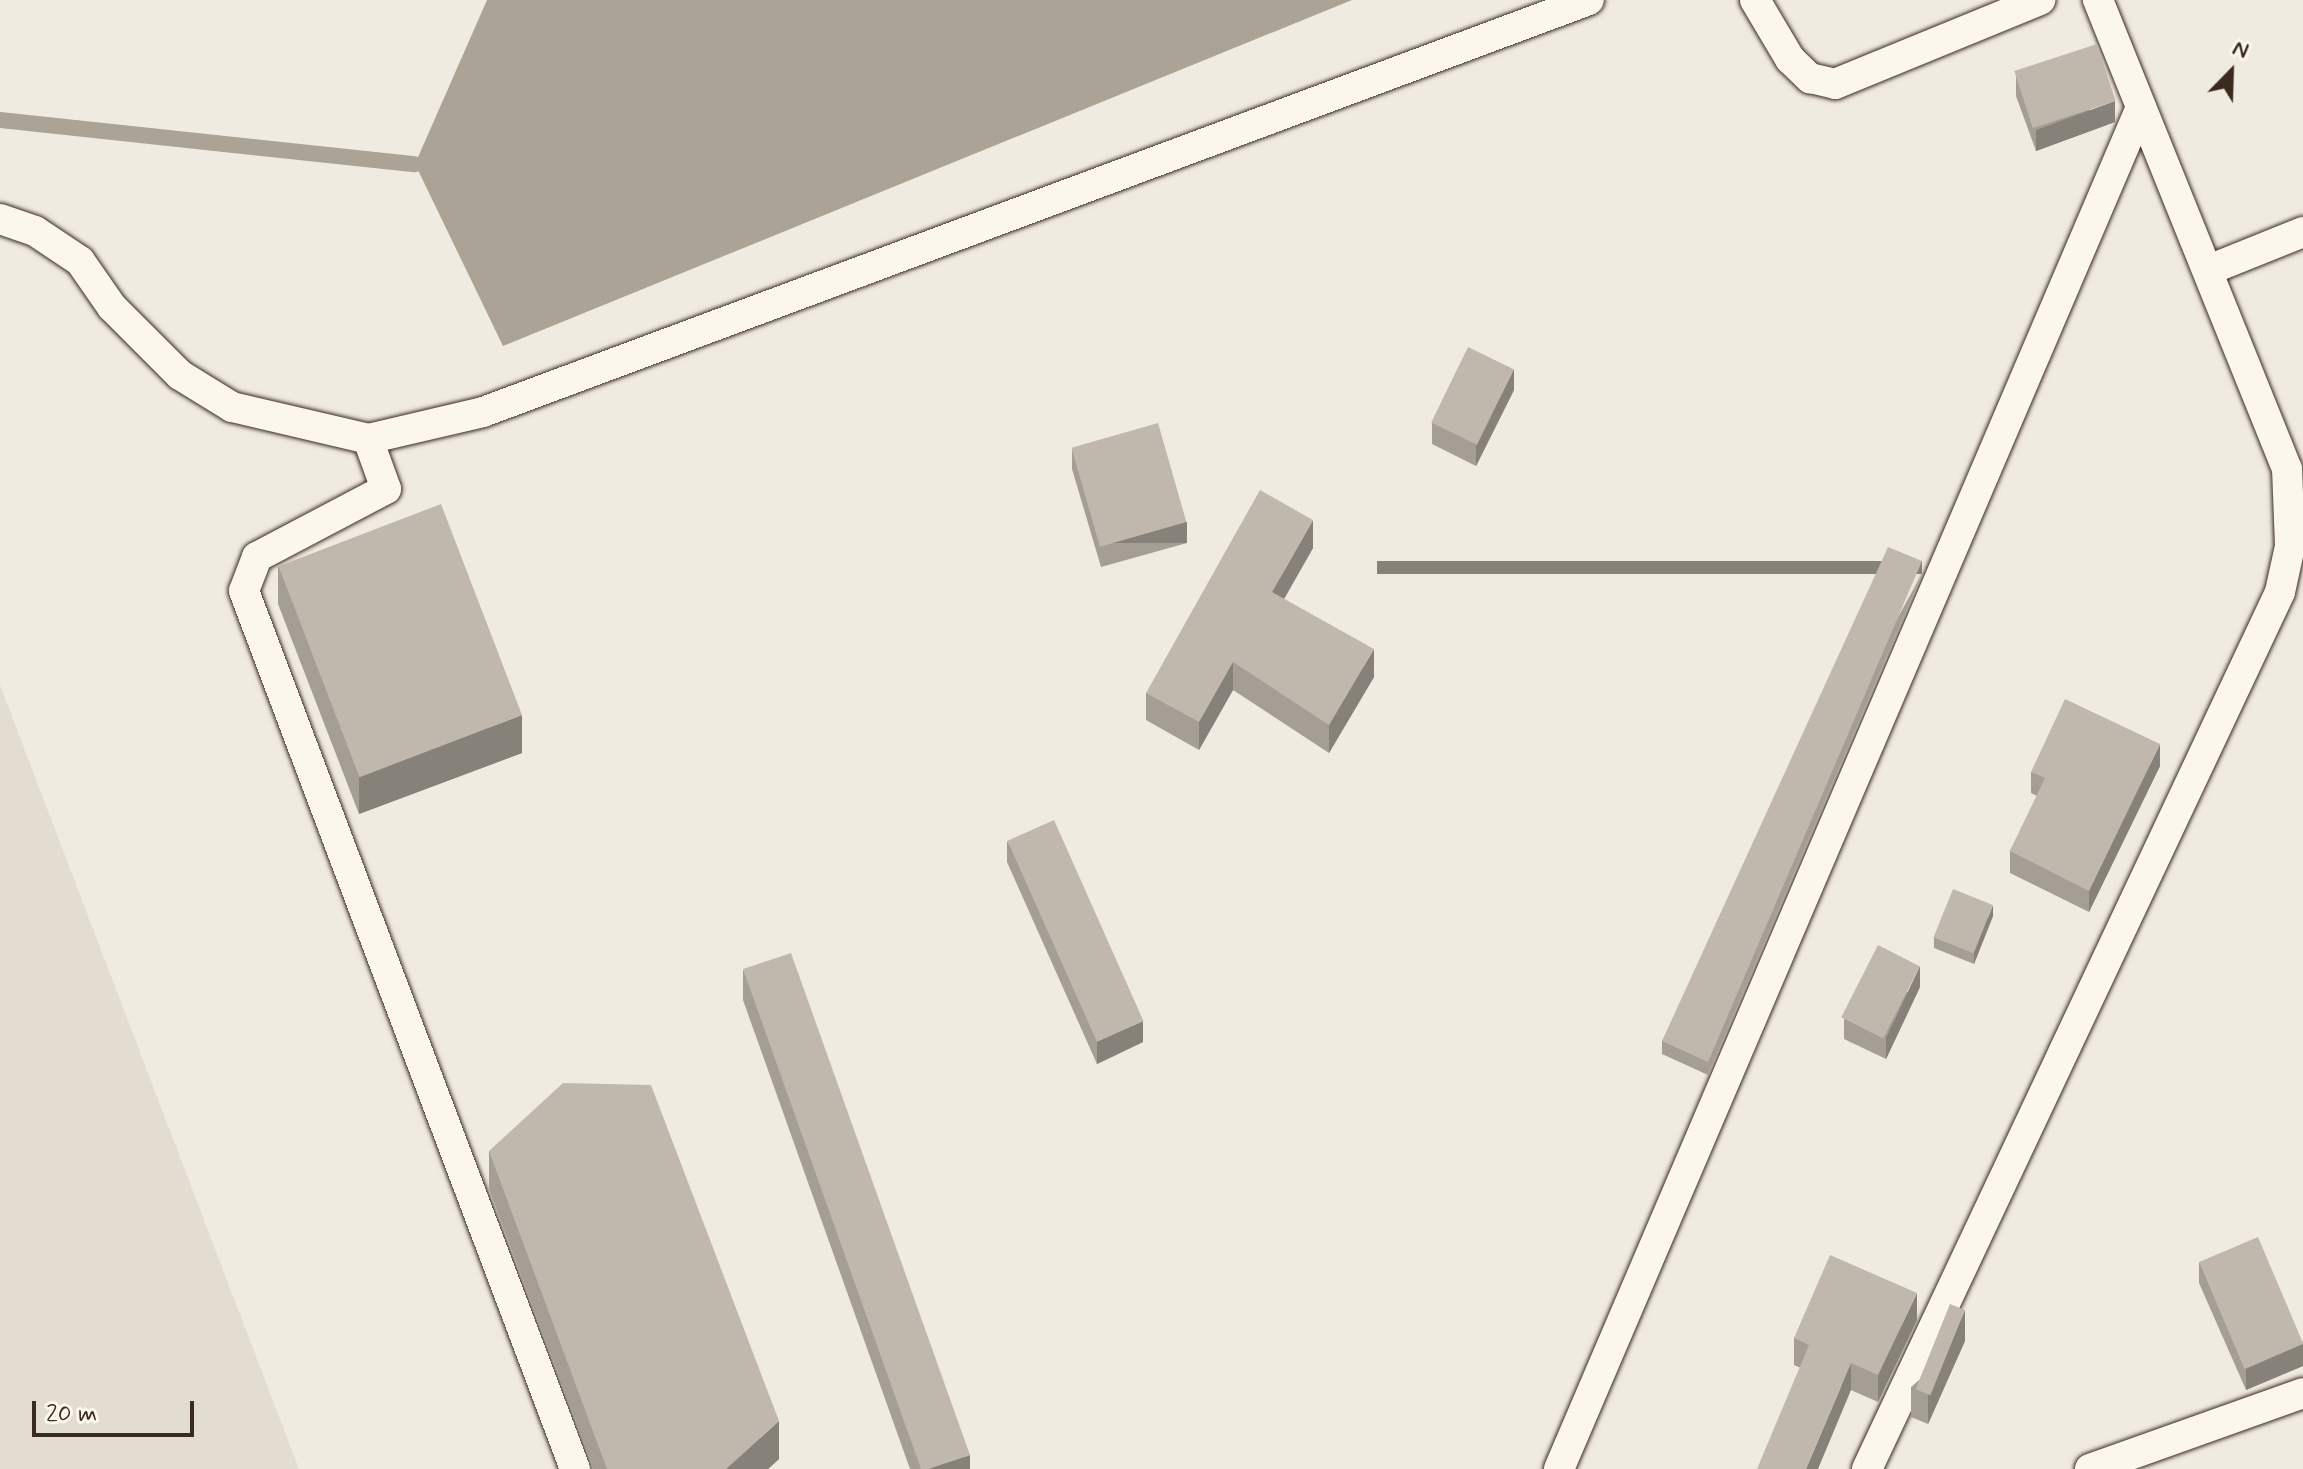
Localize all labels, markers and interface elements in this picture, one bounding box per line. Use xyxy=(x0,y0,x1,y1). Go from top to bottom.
north arrow xyxy=(2191,32,2271,112)
text: N xyxy=(2228,34,2253,66)
scale bar xyxy=(36,1385,198,1435)
text: 20 m xyxy=(46,1399,97,1430)

